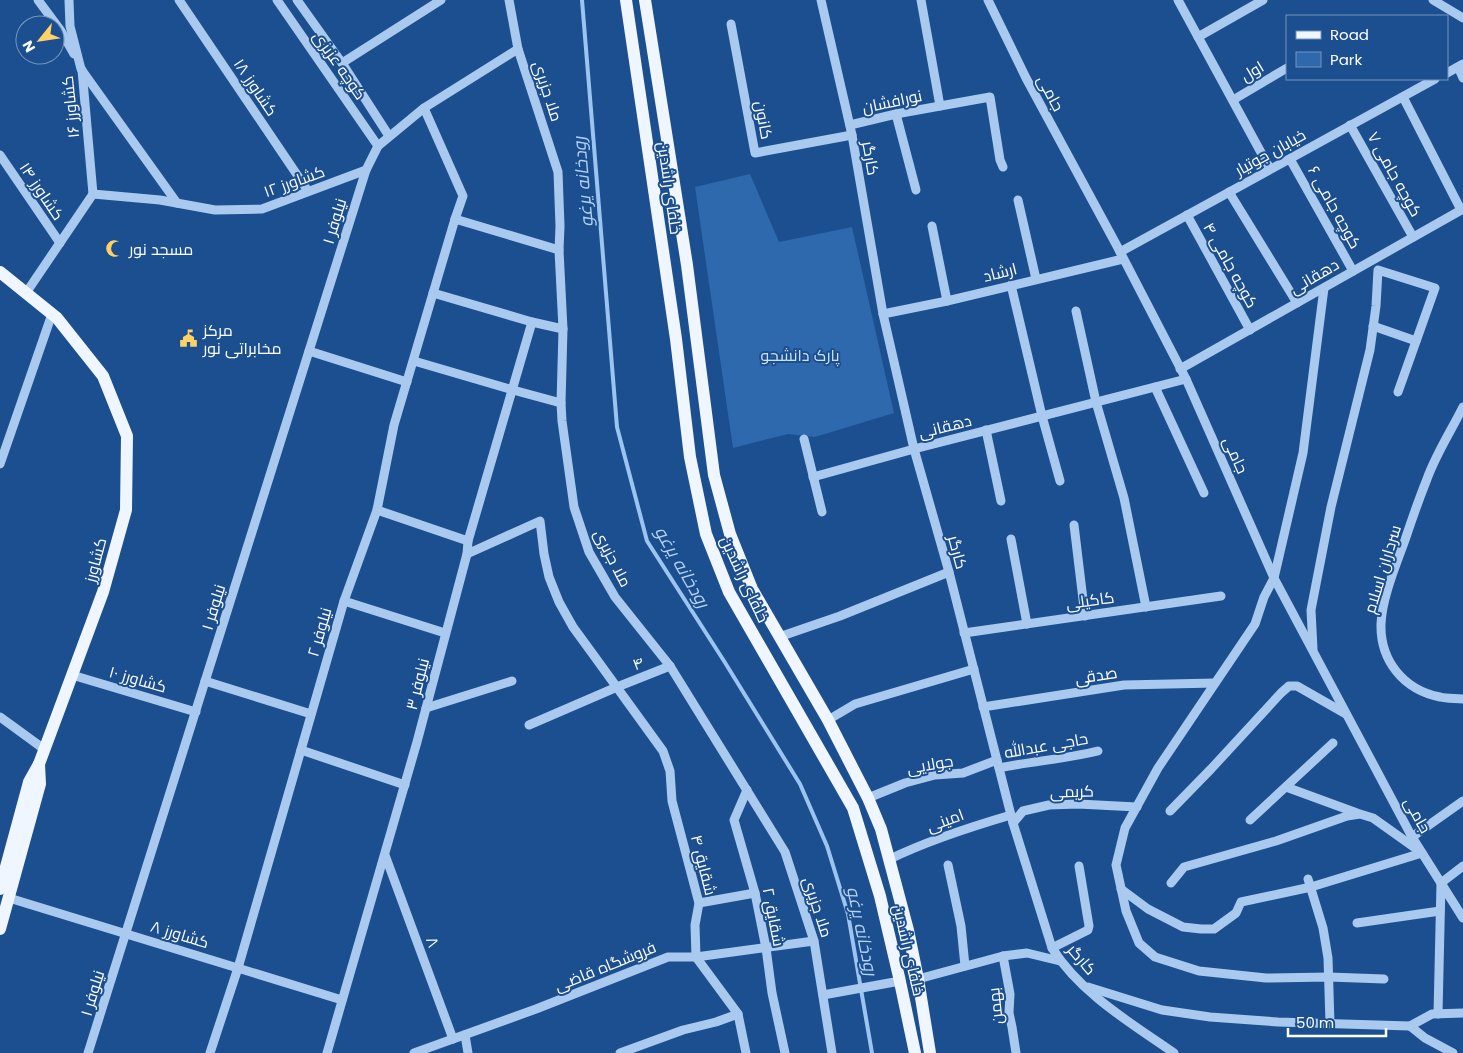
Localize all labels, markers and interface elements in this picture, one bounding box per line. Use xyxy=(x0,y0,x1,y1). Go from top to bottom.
north arrow xyxy=(15,15,65,65)
legend xyxy=(1286,15,1448,80)
text: Road xyxy=(1330,24,1369,45)
street label: کوچه عزیزی xyxy=(307,26,372,104)
text: N xyxy=(17,37,40,56)
text: Park xyxy=(1330,49,1362,70)
street label: کشاورز ۱۸ xyxy=(228,54,283,121)
street label: اول xyxy=(1236,55,1268,87)
street label: ملا جزیری xyxy=(527,58,568,124)
street label: جامی xyxy=(1031,71,1070,115)
street label: کشاورز ۱۶ xyxy=(56,75,85,139)
street label: نورافشان xyxy=(860,84,924,119)
street label: کانون xyxy=(749,99,778,141)
street label: خیابان جوتیار xyxy=(1230,123,1310,182)
street label: کوچه جامی ۷ xyxy=(1362,128,1427,221)
water label: رودخانه یرغو xyxy=(566,135,599,228)
street label: کارگر xyxy=(856,138,885,177)
street label: خلفای راشدین xyxy=(652,140,687,236)
street label: کشاورز ۱۴ xyxy=(14,158,69,225)
street label: کشاورز ۱۲ xyxy=(261,160,328,203)
street label: کوچه جامی ۶ xyxy=(1302,162,1367,253)
street label: نیلوفر ۱ xyxy=(317,195,352,247)
street label: کوچه جامی ۴ xyxy=(1198,218,1264,312)
place label: مسجد نور xyxy=(128,238,193,261)
mosque icon: مسجد نور xyxy=(105,239,125,259)
street label: دهقانی xyxy=(1285,253,1343,300)
street label: ارشاد xyxy=(981,257,1019,288)
place label: مرکز مخابراتی نور xyxy=(202,319,281,360)
public building icon: مرکز مخابراتی نور xyxy=(179,329,199,349)
park label: پارک دانشجو xyxy=(761,344,840,367)
street label: دهقانی xyxy=(916,409,974,444)
street label: جامی xyxy=(1217,433,1254,477)
water label: رودخانه یرغو xyxy=(649,521,716,613)
street label: سرداران اسلام xyxy=(1358,522,1407,616)
street label: ملا جزیری xyxy=(588,525,637,591)
street label: خلفای راشدین xyxy=(714,532,775,626)
street label: کارگر xyxy=(942,532,973,572)
street label: کشاورز xyxy=(78,535,112,586)
street label: نیلوفر ۱ xyxy=(196,581,231,633)
street label: کاکیلی xyxy=(1064,586,1116,615)
street label: نیلوفر ۲ xyxy=(301,605,337,660)
street label: ۴ xyxy=(629,651,647,676)
street label: نیلوفر ۳ xyxy=(400,656,435,712)
street label: کشاورز ۱۰ xyxy=(106,660,169,699)
street label: صدقی xyxy=(1073,661,1119,690)
street label: حاجی عبدالله xyxy=(1002,727,1090,764)
street label: جولایی xyxy=(905,749,955,780)
street label: کریمی xyxy=(1050,780,1094,803)
street label: جامی xyxy=(1398,793,1437,837)
street label: امینی xyxy=(923,803,967,838)
street label: شقایق ۴ xyxy=(685,832,722,898)
street label: ملا جزیری xyxy=(797,874,838,940)
water label: رودخانه یرغو xyxy=(841,884,884,979)
street label: شقایق ۲ xyxy=(757,886,790,948)
street label: خلفای راشدین xyxy=(887,902,930,998)
street label: کشاورز ۸ xyxy=(148,915,212,954)
street label: ۸ xyxy=(420,934,445,951)
street label: فروشگاه قاضی xyxy=(551,936,659,997)
street label: کارگر xyxy=(1061,938,1102,980)
street label: نیلوفر ۱ xyxy=(75,967,110,1019)
street label: بهمن xyxy=(982,986,1009,1025)
scale bar xyxy=(1288,1006,1386,1038)
text: 50 m xyxy=(1296,1012,1334,1033)

